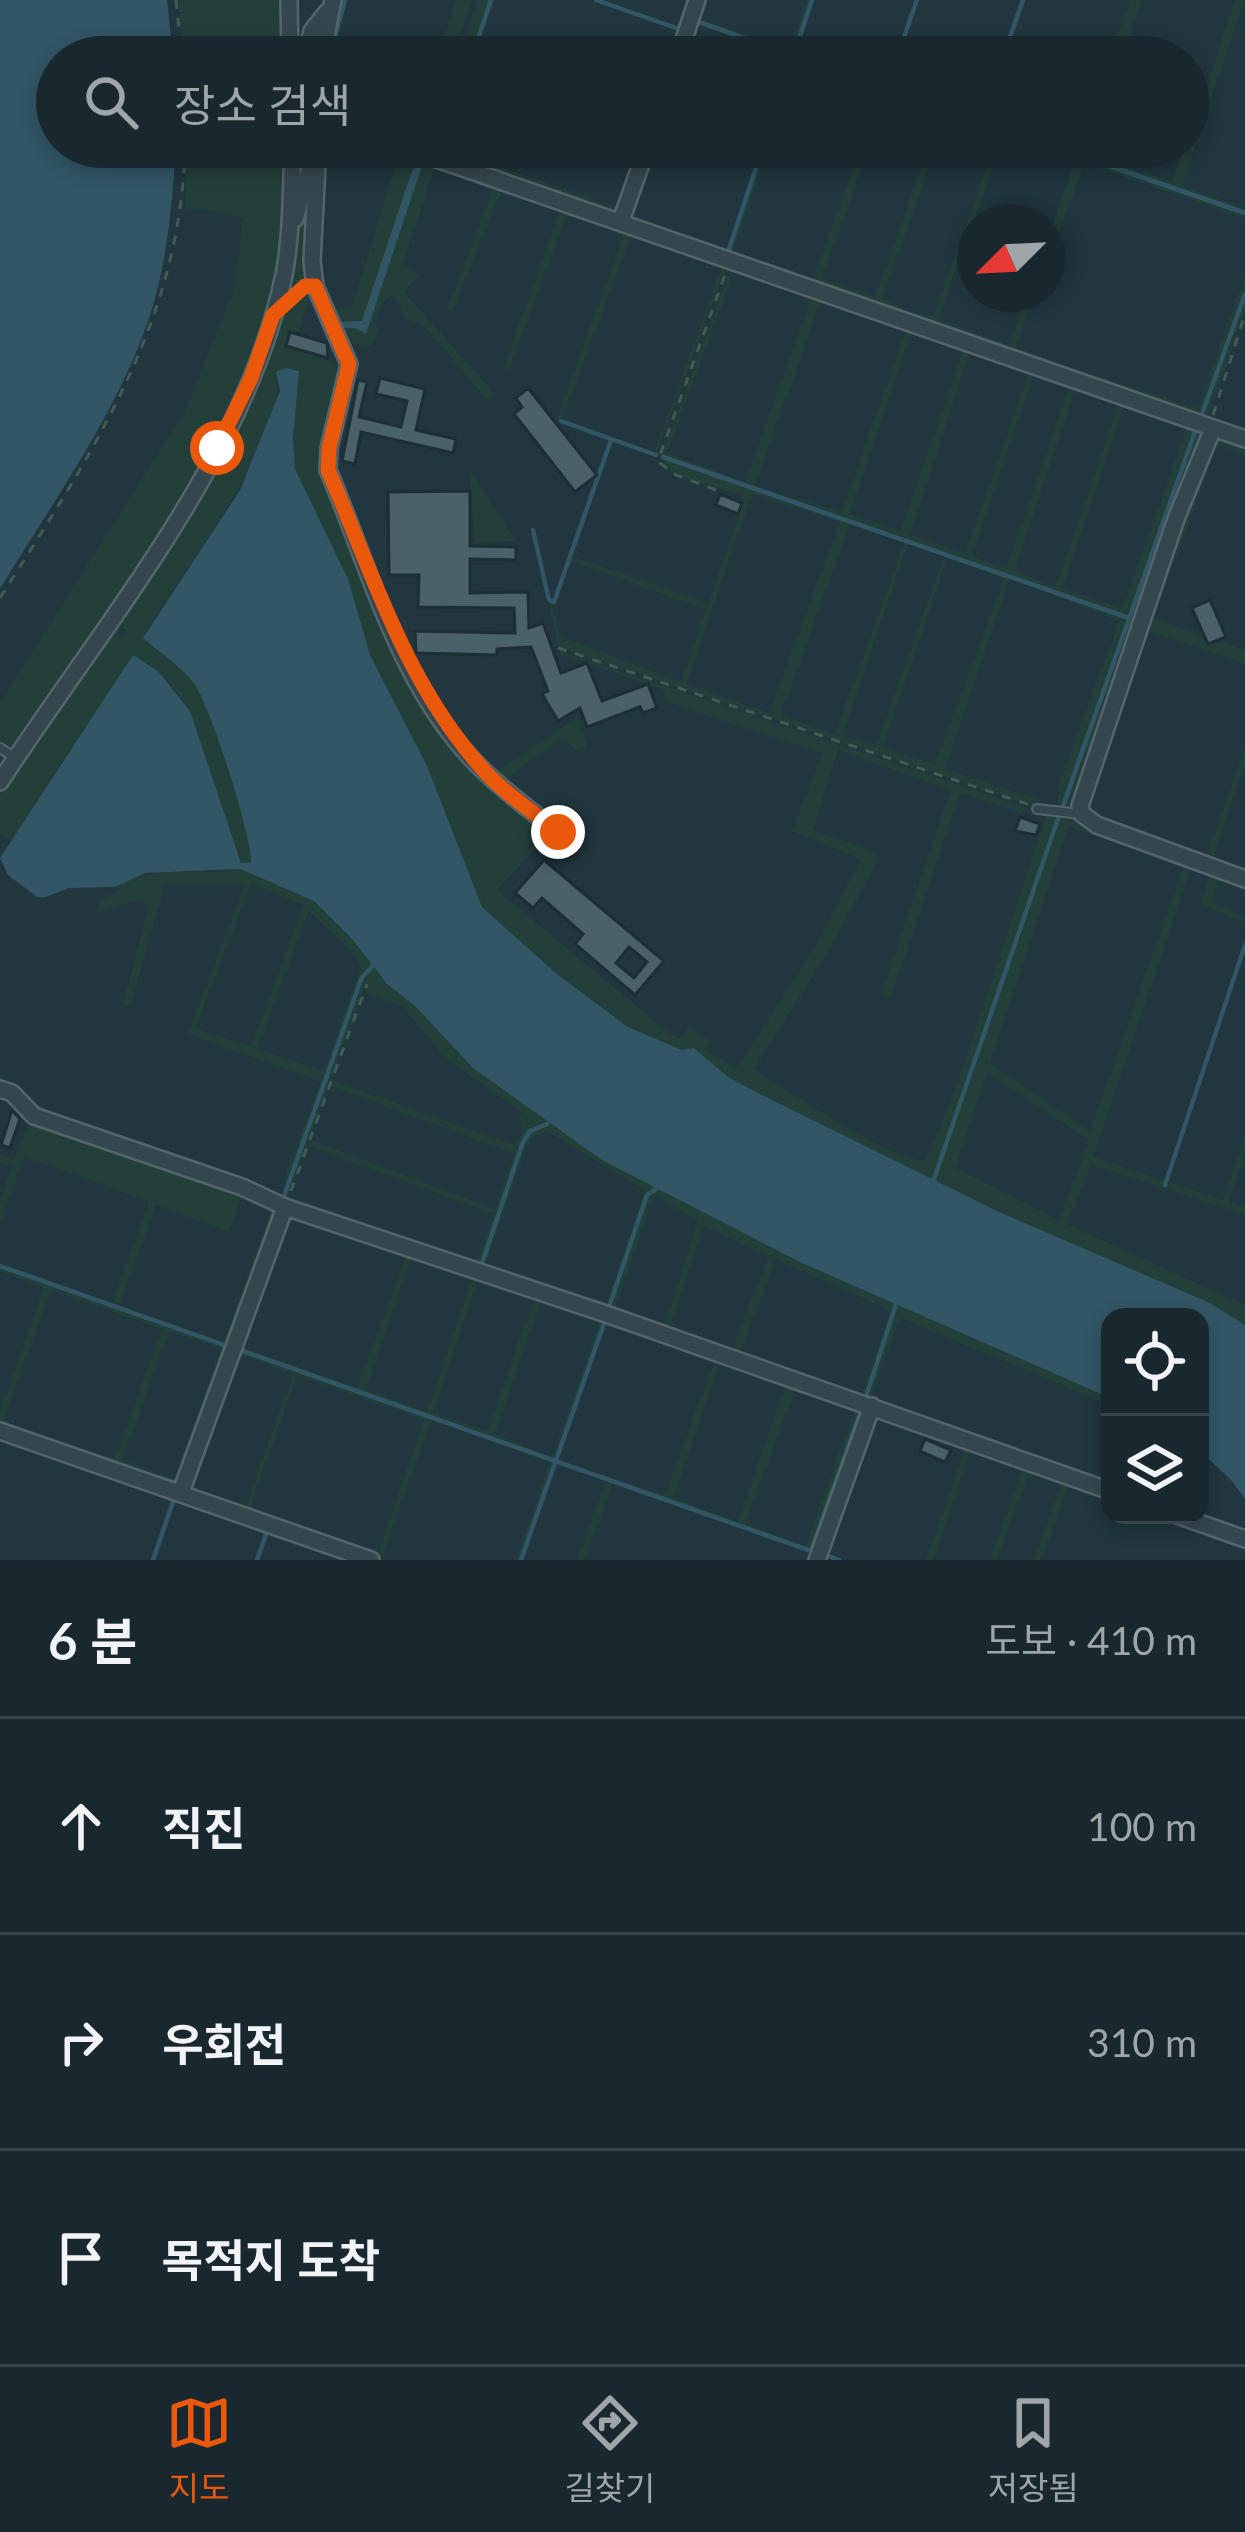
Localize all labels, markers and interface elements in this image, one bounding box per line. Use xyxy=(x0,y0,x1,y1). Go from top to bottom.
search box xyxy=(36,36,1209,168)
icon: search xyxy=(78,69,144,135)
text: 장소 검색 xyxy=(174,78,351,132)
north arrow xyxy=(957,204,1065,312)
route start xyxy=(190,421,244,475)
route end xyxy=(531,805,585,859)
map controls xyxy=(1101,1308,1209,1524)
button: locate xyxy=(1101,1308,1209,1416)
button: layers xyxy=(1101,1416,1209,1524)
text: 6 분 xyxy=(48,1610,137,1671)
text: 도보 · 410 m xyxy=(985,1617,1197,1663)
icon: ahead xyxy=(48,1793,114,1859)
text: 직진 xyxy=(162,1801,245,1855)
text: 100 m xyxy=(1087,1803,1197,1849)
icon: right xyxy=(48,2009,114,2075)
text: 우회전 xyxy=(162,2017,286,2071)
text: 310 m xyxy=(1087,2019,1197,2065)
icon: arrive xyxy=(48,2225,114,2291)
text: 목적지 도착 xyxy=(162,2233,380,2287)
tab: 지도 xyxy=(166,2390,232,2510)
tab: 길찾기 xyxy=(564,2390,655,2510)
tab: 저장됨 xyxy=(988,2390,1079,2510)

